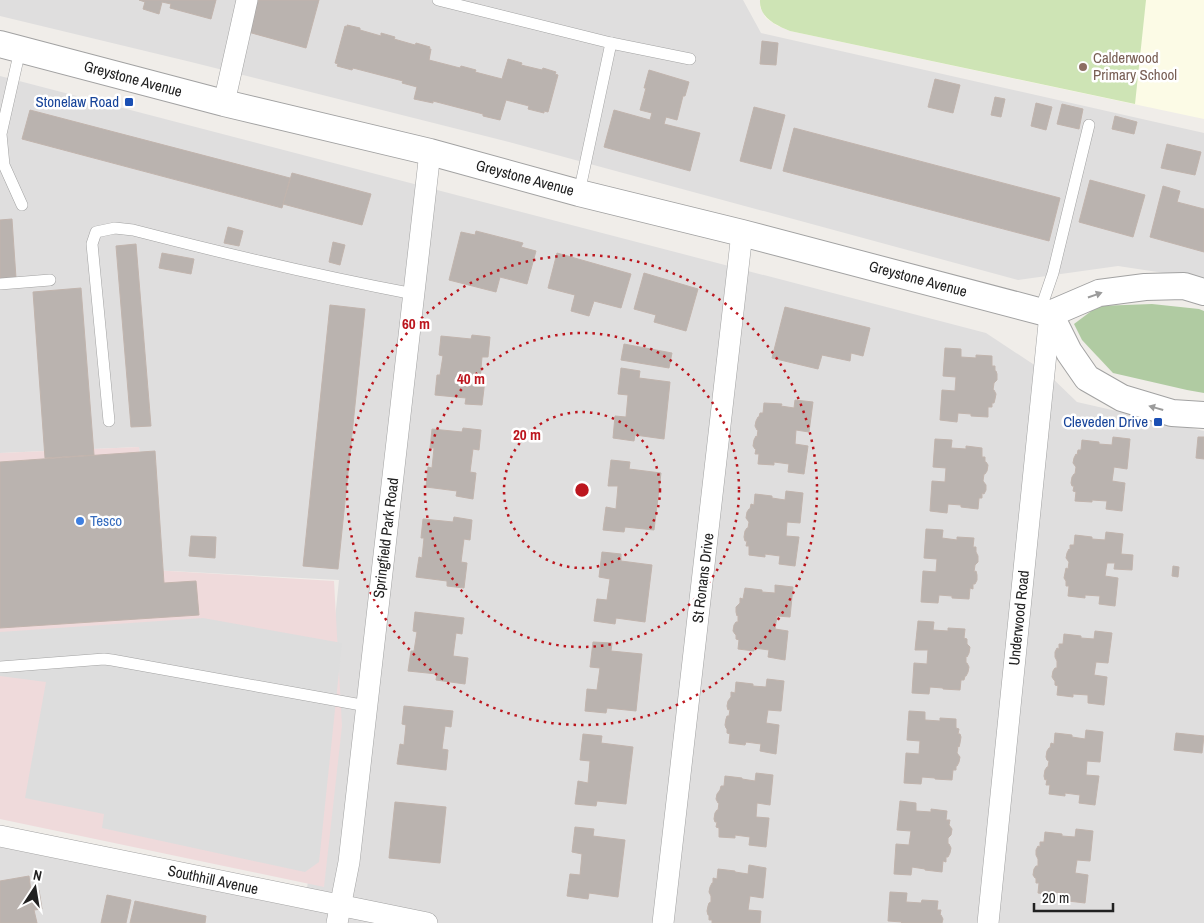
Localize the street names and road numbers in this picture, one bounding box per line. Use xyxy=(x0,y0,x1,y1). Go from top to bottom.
street label: Greystone Avenue xyxy=(82,55,185,102)
street label: Greystone Avenue xyxy=(474,154,577,201)
street label: Greystone Avenue xyxy=(867,255,970,302)
street label: Springfield Park Road xyxy=(368,477,403,599)
street label: St Ronans Drive xyxy=(687,532,718,624)
street label: Underwood Road xyxy=(1003,569,1034,667)
street label: Southhill Avenue xyxy=(166,860,260,899)

